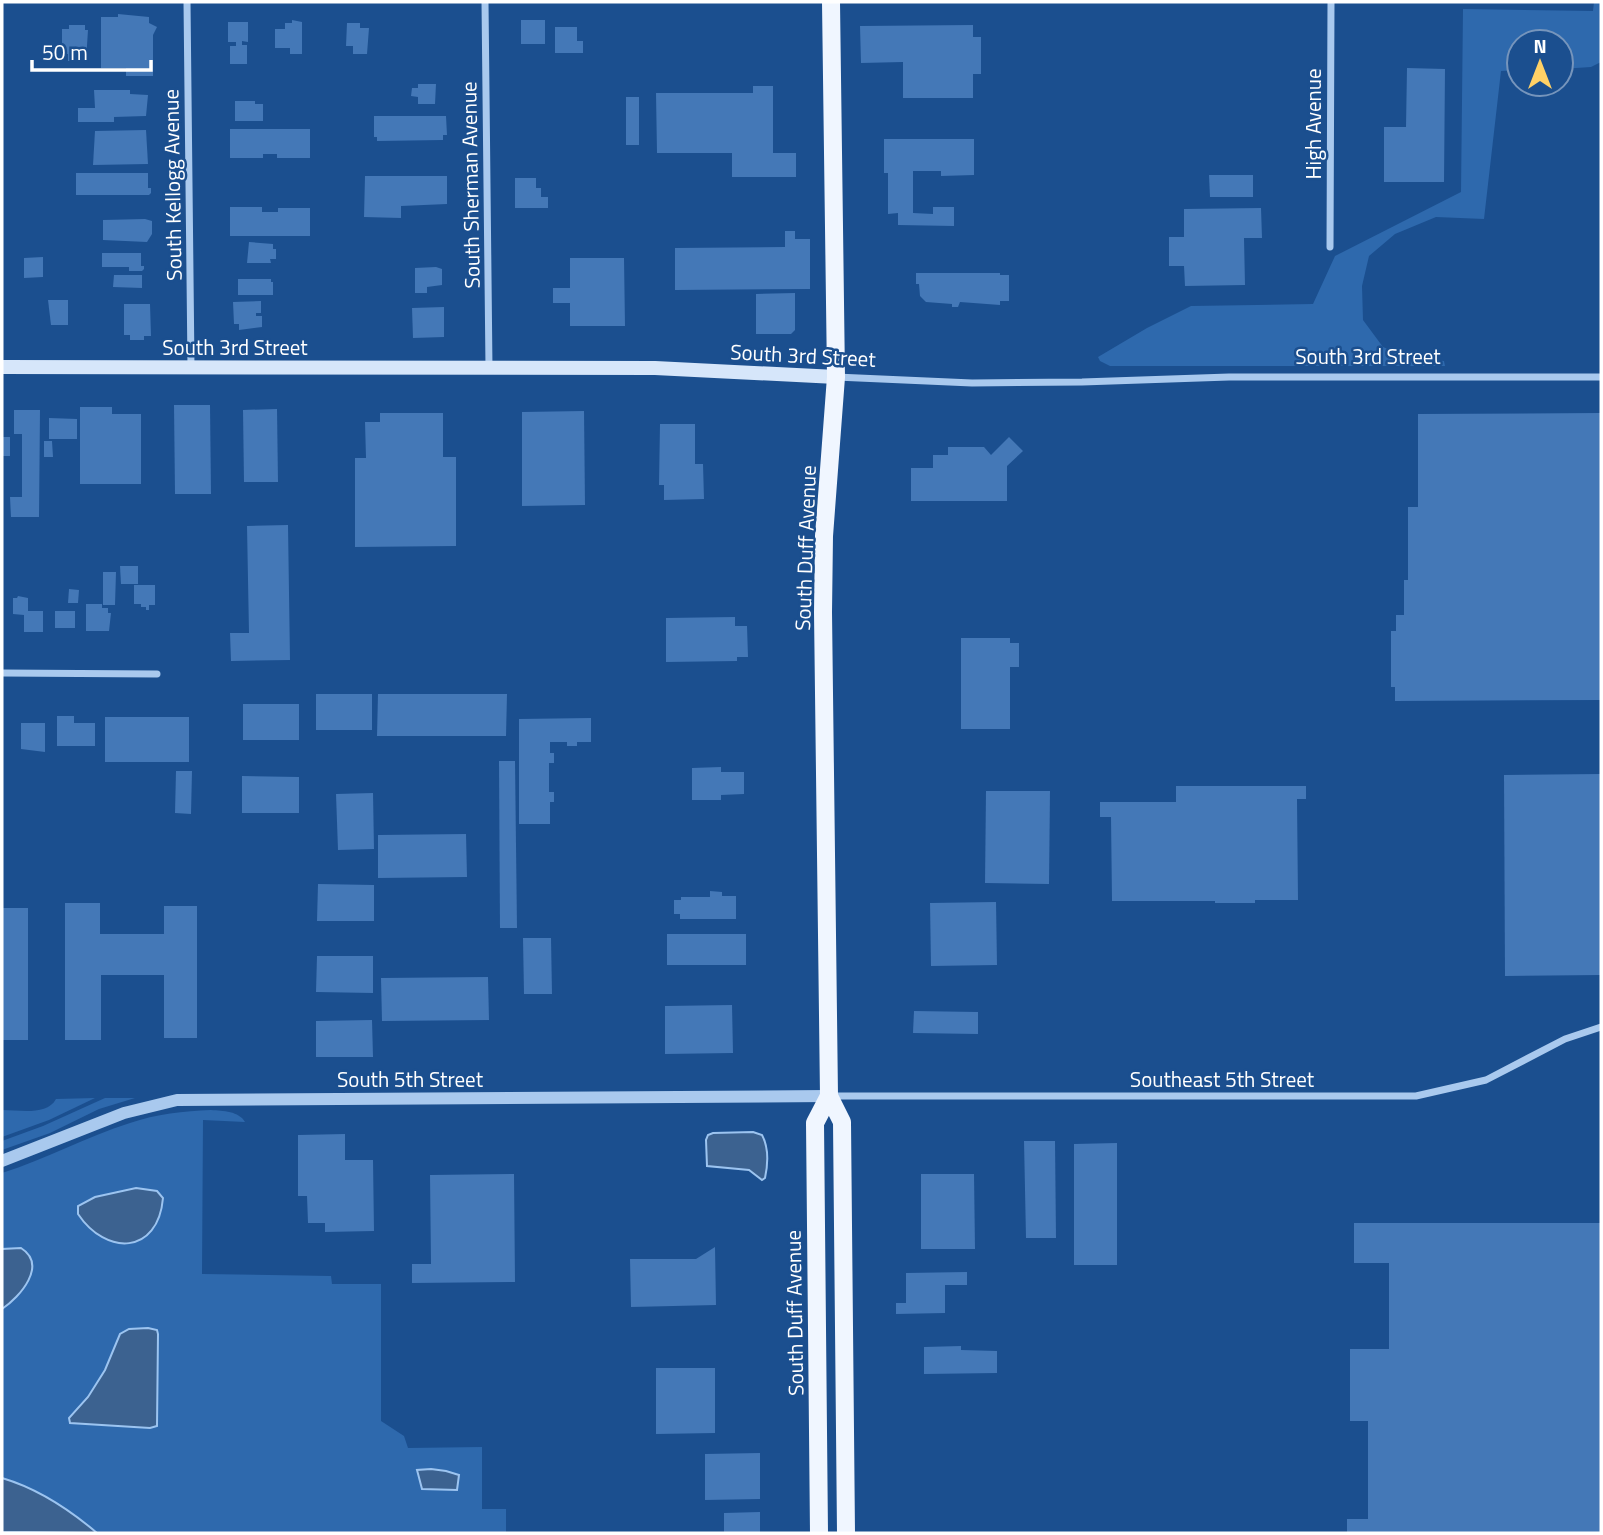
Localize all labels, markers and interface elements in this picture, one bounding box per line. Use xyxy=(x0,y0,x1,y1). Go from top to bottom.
scale bar xyxy=(32,28,150,72)
north arrow xyxy=(1505,28,1575,98)
text: N xyxy=(1533,31,1547,60)
text: 50 m xyxy=(42,36,88,68)
street label: High Avenue xyxy=(1297,68,1329,180)
street label: South Sherman Avenue xyxy=(452,81,488,289)
street label: South Kellogg Avenue xyxy=(154,89,190,281)
street label: South 3rd Street xyxy=(162,331,308,363)
street label: South 3rd Street xyxy=(730,335,877,375)
street label: South 3rd Street xyxy=(1295,340,1441,372)
street label: South Duff Avenue xyxy=(786,465,824,631)
street label: South 5th Street xyxy=(337,1063,484,1095)
street label: Southeast 5th Street xyxy=(1130,1063,1315,1095)
street label: South Duff Avenue xyxy=(777,1230,811,1396)

